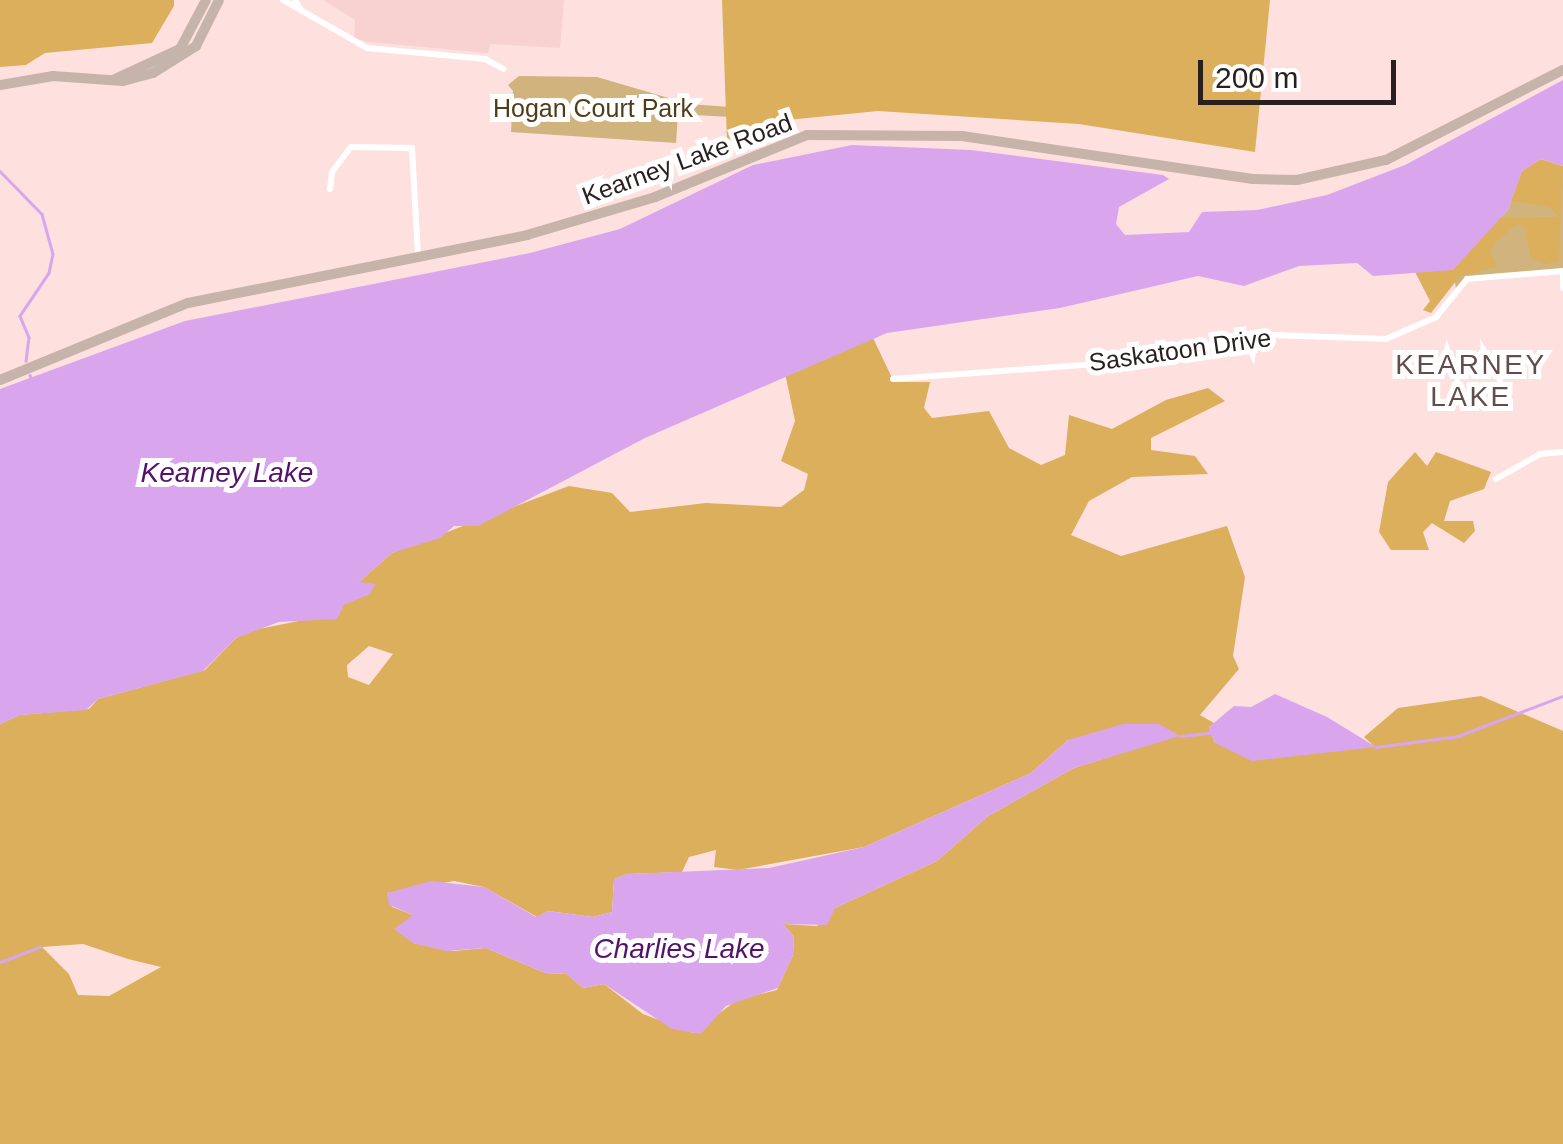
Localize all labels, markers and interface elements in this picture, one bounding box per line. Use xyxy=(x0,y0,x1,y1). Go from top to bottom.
scale bar xyxy=(1203,40,1400,102)
text: 200 m xyxy=(1215,61,1298,94)
park label: Hogan Court Park xyxy=(493,93,693,123)
street label: Kearney Lake Road xyxy=(578,107,796,211)
street label: Saskatoon Drive xyxy=(1087,322,1273,378)
district label: KEARNEY LAKE xyxy=(1395,348,1547,414)
water label: Kearney Lake xyxy=(141,456,313,490)
water label: Charlies Lake xyxy=(593,932,765,966)

